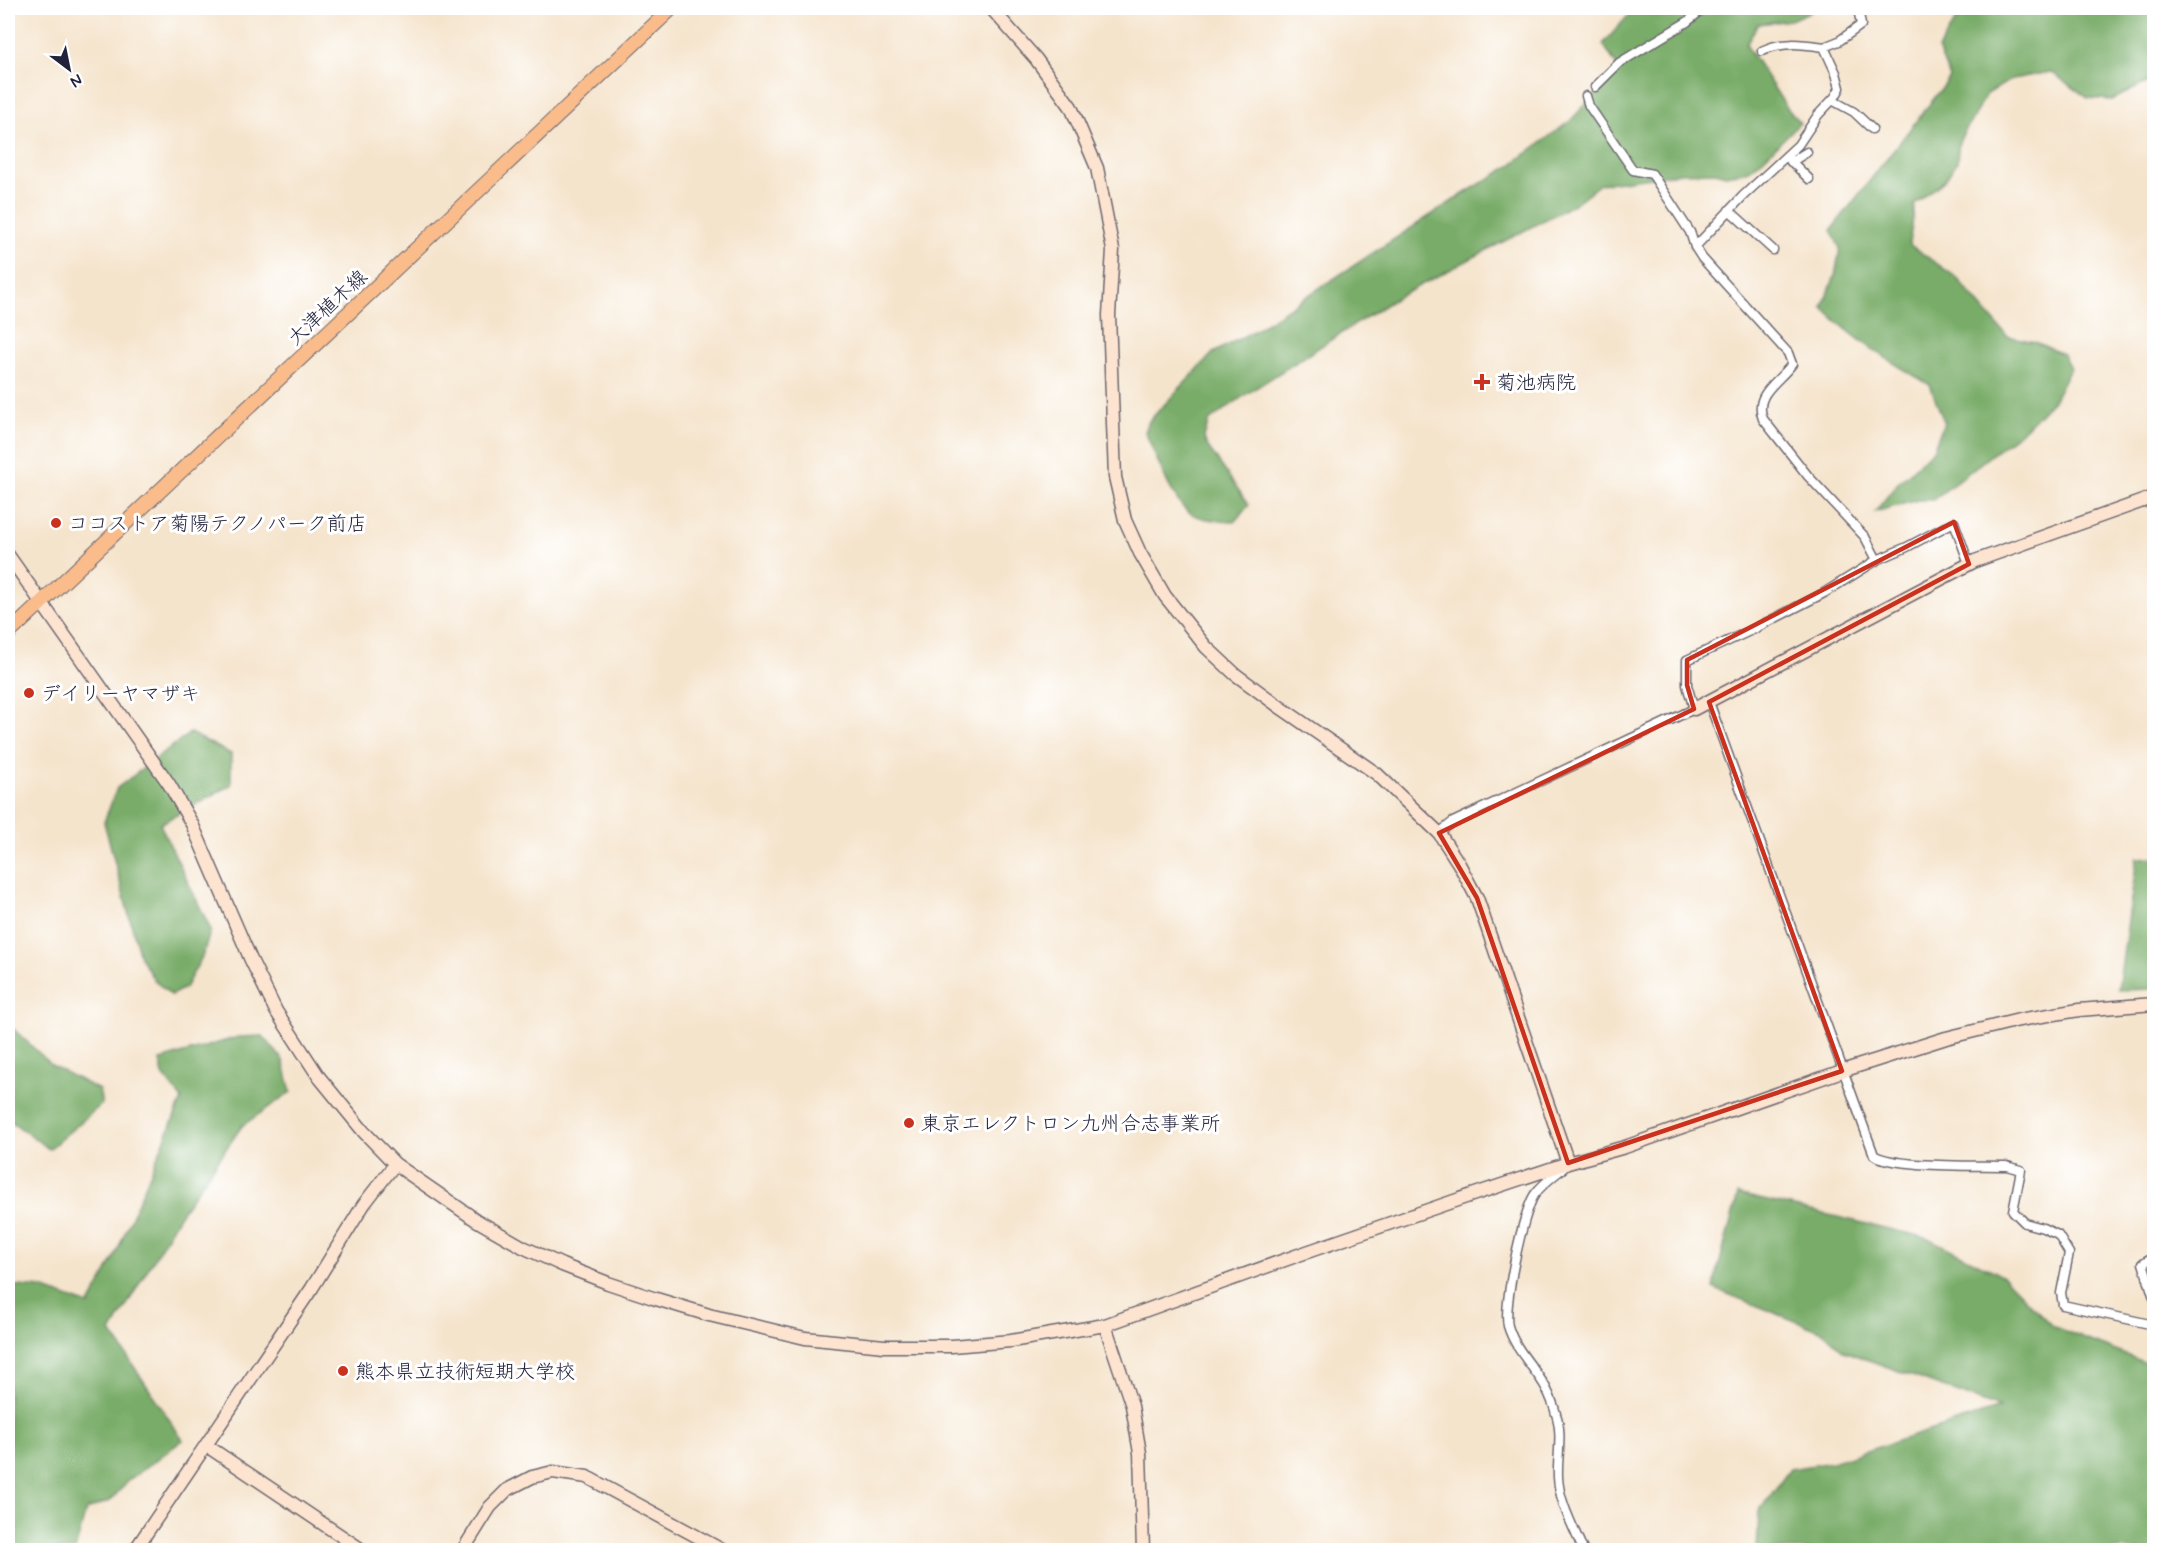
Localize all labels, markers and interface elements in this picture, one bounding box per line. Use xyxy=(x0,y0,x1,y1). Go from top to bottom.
north arrow xyxy=(39,39,99,99)
text: N xyxy=(66,69,86,92)
street label: 大津植木線 xyxy=(282,264,374,352)
place label: 菊池病院 xyxy=(1496,370,1576,397)
marker: 菊池病院 xyxy=(1473,373,1491,391)
place label: ココストア菊陽テクノパーク前店 xyxy=(68,511,367,538)
marker: ココストア菊陽テクノパーク前店 xyxy=(49,516,63,530)
place label: デイリーヤマザキ xyxy=(41,681,200,708)
marker: デイリーヤマザキ xyxy=(22,686,36,700)
place label: 東京エレクトロン九州合志事業所 xyxy=(921,1111,1220,1138)
marker: 東京エレクトロン九州合志事業所 xyxy=(902,1116,916,1130)
place label: 熊本県立技術短期大学校 xyxy=(355,1359,575,1386)
marker: 熊本県立技術短期大学校 xyxy=(336,1364,350,1378)

